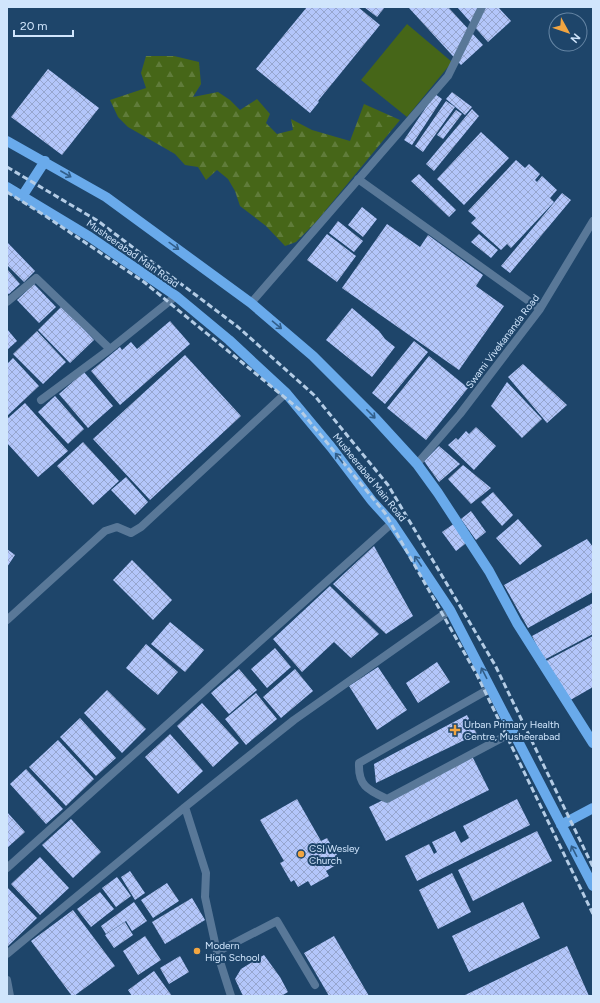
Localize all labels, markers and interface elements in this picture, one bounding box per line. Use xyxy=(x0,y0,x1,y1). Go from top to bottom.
scale bar xyxy=(14,12,73,38)
north arrow xyxy=(548,12,588,52)
text: 20 m xyxy=(20,19,48,33)
text: N xyxy=(568,31,583,46)
one-way arrow xyxy=(60,170,72,178)
street label: Musheerabad Main Road xyxy=(84,217,182,290)
one-way arrow xyxy=(168,242,179,250)
street label: Swami Vivekananda Road xyxy=(463,292,542,391)
one-way arrow xyxy=(271,321,282,330)
one-way arrow xyxy=(366,409,376,419)
street label: Musheerabad Main Road xyxy=(330,431,409,524)
one-way arrow xyxy=(335,453,344,464)
one-way arrow xyxy=(414,556,422,567)
one-way arrow xyxy=(480,667,487,679)
place label: Urban Primary Health Centre, Musheerabad xyxy=(464,718,560,743)
marker: Urban Primary Health Centre, Musheerabad xyxy=(449,724,461,736)
place label: CSI Wesley Church xyxy=(309,842,360,867)
one-way arrow xyxy=(570,846,578,858)
marker: CSI Wesley Church xyxy=(296,849,306,859)
place label: Modern High School xyxy=(205,939,260,964)
marker: Modern High School xyxy=(192,946,202,956)

